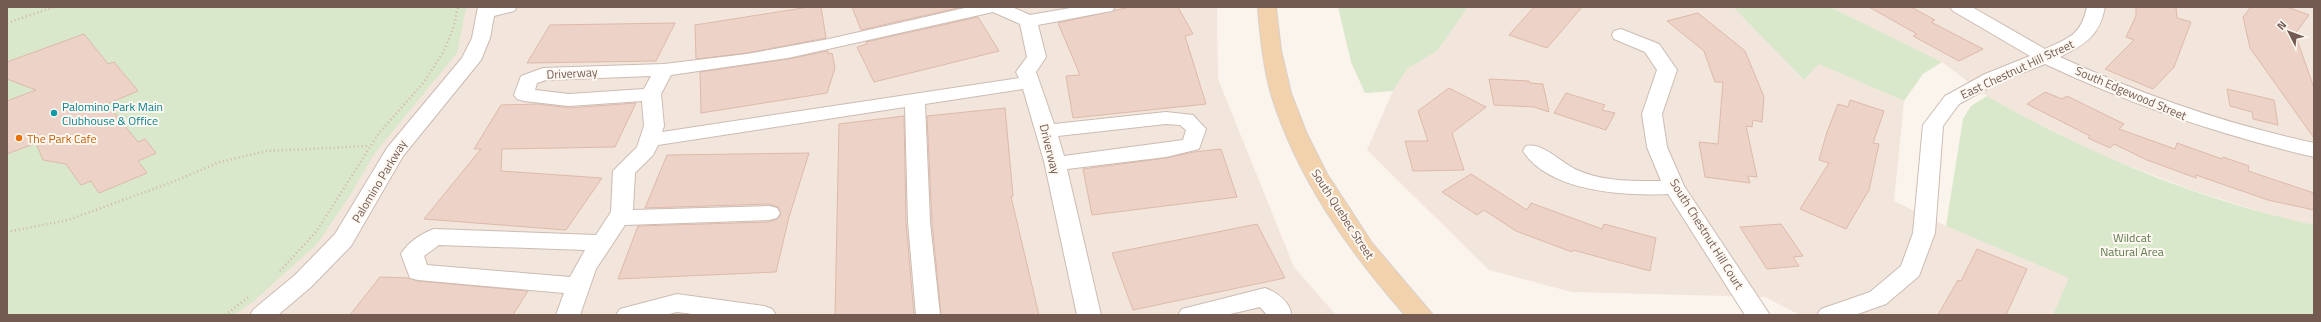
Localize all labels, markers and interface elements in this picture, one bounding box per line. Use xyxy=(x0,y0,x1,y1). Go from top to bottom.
north arrow xyxy=(2269,12,2309,52)
text: N xyxy=(2273,17,2290,33)
street label: East Chestnut Hill Street xyxy=(1957,34,2078,104)
street label: South Edgewood Street xyxy=(2072,61,2190,125)
street label: Driverway xyxy=(546,62,598,84)
place label: Palomino Park Main Clubhouse & Office xyxy=(62,97,163,130)
marker: Palomino Park Main Clubhouse & Office xyxy=(49,108,59,118)
street label: Driverway xyxy=(1035,122,1065,176)
place label: The Park Cafe xyxy=(27,129,97,148)
marker: The Park Cafe xyxy=(14,133,24,143)
street label: Palomino Parkway xyxy=(347,136,411,226)
street label: South Quebec Street xyxy=(1307,165,1380,263)
street label: South Chestnut Hill Court xyxy=(1665,175,1749,294)
park label: Wildcat Natural Area xyxy=(2100,228,2164,261)

